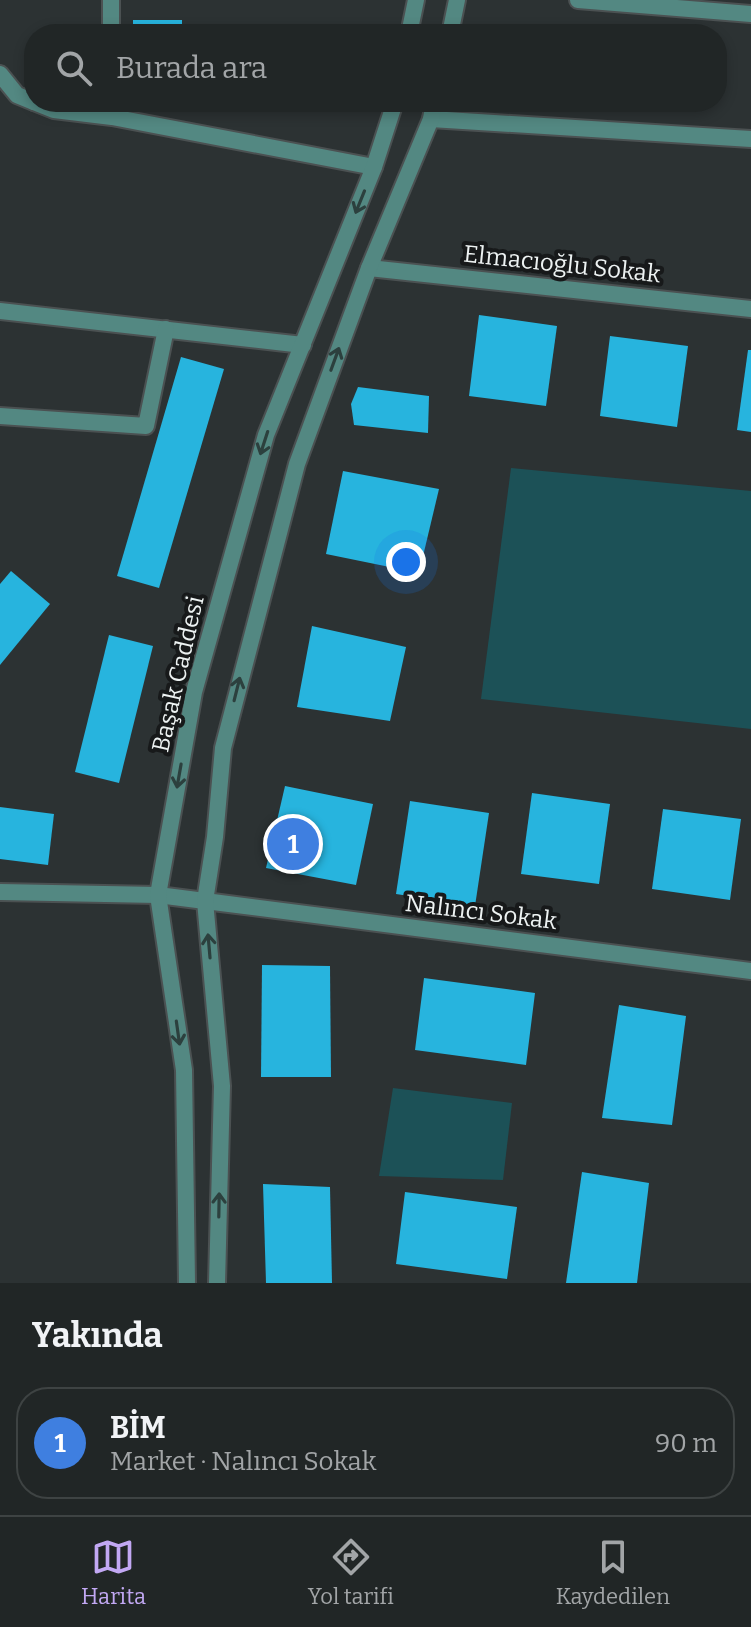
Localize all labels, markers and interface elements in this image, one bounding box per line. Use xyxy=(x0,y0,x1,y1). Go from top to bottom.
search box xyxy=(24,24,727,112)
icon: search xyxy=(52,46,96,90)
text: Burada ara xyxy=(116,50,267,86)
one-way arrow xyxy=(352,189,366,214)
street label: Elmacıoğlu Sokak xyxy=(462,240,662,288)
one-way arrow xyxy=(329,347,343,372)
one-way arrow xyxy=(256,430,271,456)
your location xyxy=(386,542,426,582)
street label: Başak Caddesi xyxy=(146,593,210,755)
one-way arrow xyxy=(230,676,245,702)
one-way arrow xyxy=(170,763,185,789)
pin: 1 xyxy=(267,814,319,874)
street label: Nalıncı Sokak xyxy=(404,889,559,935)
one-way arrow xyxy=(201,933,216,960)
one-way arrow xyxy=(171,1020,186,1045)
one-way arrow xyxy=(211,1192,227,1219)
text: Yakında xyxy=(32,1315,163,1356)
text: BİM xyxy=(110,1410,166,1446)
text: 1 xyxy=(54,1428,66,1459)
text: 90 m xyxy=(655,1428,717,1459)
text: Market · Nalıncı Sokak xyxy=(110,1446,377,1477)
tab: Harita xyxy=(81,1535,146,1610)
tab: Yol tarifi xyxy=(308,1535,394,1610)
tab: Kaydedilen xyxy=(556,1535,670,1610)

